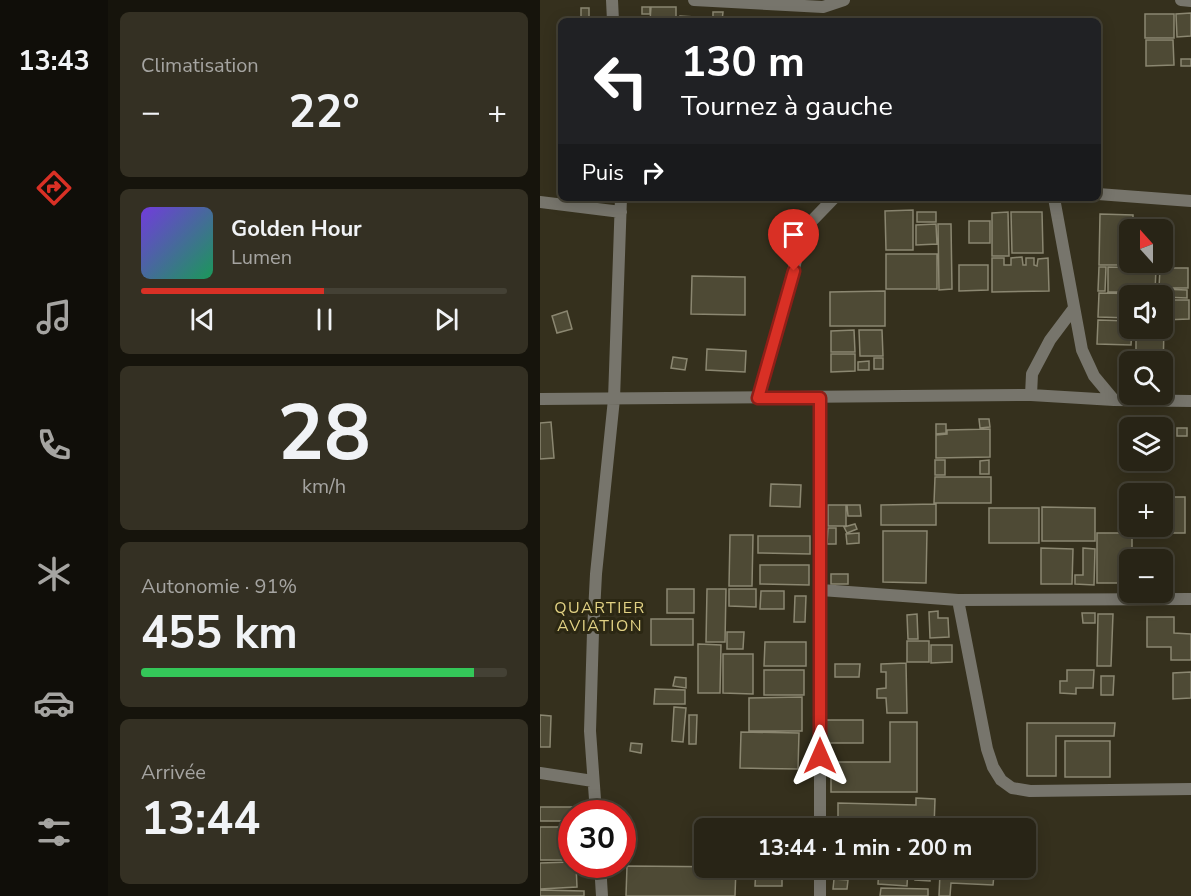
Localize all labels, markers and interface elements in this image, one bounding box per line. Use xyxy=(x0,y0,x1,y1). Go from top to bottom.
text: 130 m xyxy=(681,34,805,91)
icon: left xyxy=(582,42,660,120)
text: 13:43 xyxy=(18,43,90,80)
text: Climatisation xyxy=(141,52,259,79)
text: 22° xyxy=(288,82,360,143)
text: Tournez à gauche xyxy=(681,88,893,125)
text: − xyxy=(141,90,161,135)
text: + xyxy=(487,90,507,135)
icon: right xyxy=(636,156,669,189)
text: Puis xyxy=(582,158,624,188)
icon: directions xyxy=(33,167,75,209)
pin xyxy=(768,209,819,271)
text: Golden Hour xyxy=(231,214,362,244)
icon: arrive xyxy=(777,218,810,251)
north arrow xyxy=(1119,219,1173,273)
map controls xyxy=(1119,219,1173,603)
text: Lumen xyxy=(231,244,292,271)
button: sound xyxy=(1119,285,1173,339)
icon: music xyxy=(33,296,75,338)
icon: previous xyxy=(186,303,219,336)
icon: pause xyxy=(308,303,341,336)
icon: next xyxy=(430,303,463,336)
button: search xyxy=(1119,351,1173,405)
text: 28 xyxy=(277,380,371,487)
button: layers xyxy=(1119,417,1173,471)
icon: phone xyxy=(33,424,75,466)
text: km/h xyxy=(302,473,346,500)
button: + xyxy=(1119,483,1173,537)
button: − xyxy=(1119,549,1173,603)
icon: climate xyxy=(33,553,75,595)
text: Autonomie · 91% xyxy=(141,573,297,600)
district label: QUARTIER AVIATION xyxy=(554,597,646,637)
text: 455 km xyxy=(141,603,298,664)
icon: car xyxy=(33,682,75,724)
position arrow xyxy=(788,724,852,788)
text: Arrivée xyxy=(141,759,206,786)
text: 13:44 xyxy=(141,789,260,850)
speed limit sign: 30 xyxy=(558,800,636,878)
icon: filters xyxy=(33,811,75,853)
text: 13:44 · 1 min · 200 m xyxy=(758,833,972,863)

